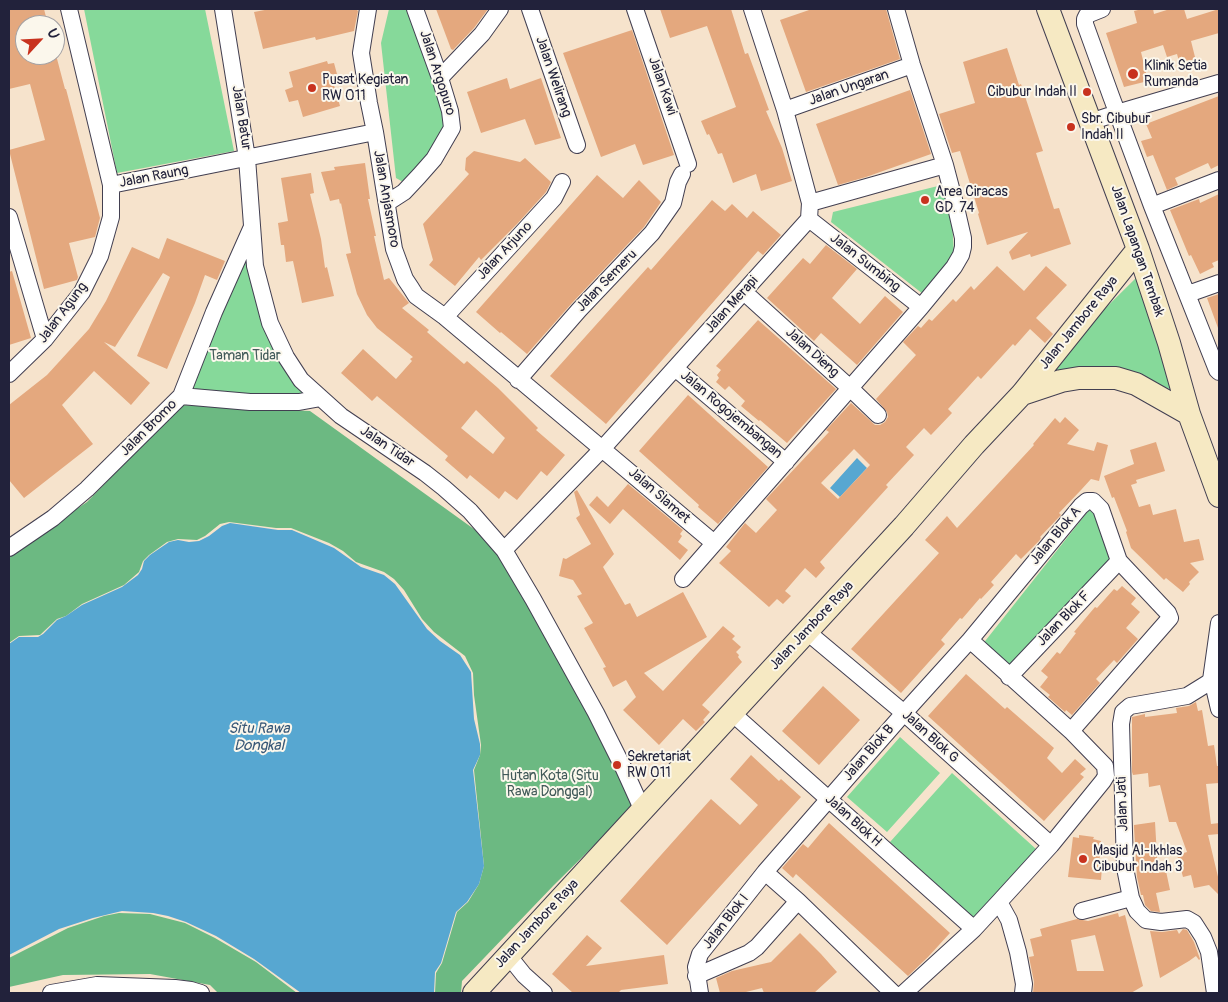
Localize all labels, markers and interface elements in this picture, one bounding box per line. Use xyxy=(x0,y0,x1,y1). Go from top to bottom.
north arrow xyxy=(15,15,65,65)
text: U xyxy=(43,26,63,42)
street label: Jalan Argopuro xyxy=(415,28,459,118)
street label: Jalan Welirang xyxy=(531,34,575,120)
street label: Jalan Kawi xyxy=(644,55,680,117)
place label: Klinik Setia Rumanda xyxy=(1144,58,1207,90)
street label: Jalan Ungaran xyxy=(807,66,891,110)
marker: Klinik Setia Rumanda xyxy=(1126,67,1140,81)
place label: Pusat Kegiatan RW 011 xyxy=(322,72,408,104)
marker: Pusat Kegiatan RW 011 xyxy=(306,82,318,94)
street label: Jalan Batur xyxy=(228,84,254,152)
place label: Cibubur Indah II xyxy=(987,84,1077,100)
marker: Cibubur Indah II xyxy=(1081,86,1093,98)
place label: Sbr. Cibubur Indah II xyxy=(1081,111,1150,144)
marker: Sbr. Cibubur Indah II xyxy=(1065,121,1077,133)
street label: Jalan Anjasmoro xyxy=(369,149,403,249)
street label: Jalan Raung xyxy=(118,162,190,192)
street label: Jalan Lapangan Tembak xyxy=(1107,183,1167,319)
place label: Area Ciracas GD. 74 xyxy=(935,184,1008,216)
marker: Area Ciracas GD. 74 xyxy=(919,194,931,206)
street label: Jalan Arjuno xyxy=(474,218,536,284)
street label: Jalan Sumbing xyxy=(826,230,904,296)
street label: Jalan Semeru xyxy=(573,246,641,316)
street label: Jalan Merapi xyxy=(702,273,762,337)
street label: Jalan Jambore Raya xyxy=(1036,273,1122,373)
street label: Jalan Agung xyxy=(35,279,91,347)
street label: Jalan Dieng xyxy=(782,325,842,381)
park label: Taman Tidar xyxy=(209,348,281,364)
street label: Jalan Rogojembangan xyxy=(677,367,785,463)
street label: Jalan Bromo xyxy=(117,396,181,460)
street label: Jalan Tidar xyxy=(357,423,417,471)
street label: Jalan Slamet xyxy=(625,465,693,527)
street label: Jalan Blok A xyxy=(1027,504,1085,568)
street label: Jalan Jambore Raya xyxy=(767,578,857,674)
street label: Jalan Blok F xyxy=(1034,588,1094,650)
street label: Jalan Blok G xyxy=(898,707,962,767)
water label: Situ Rawa Dongkal xyxy=(228,720,290,755)
street label: Jalan Blok B xyxy=(840,721,898,785)
place label: Sekretariat RW 011 xyxy=(627,749,691,782)
marker: Sekretariat RW 011 xyxy=(611,759,623,771)
park label: Hutan Kota (Situ Rawa Donggal) xyxy=(501,768,599,800)
street label: Jalan Jati xyxy=(1114,776,1132,832)
street label: Jalan Blok H xyxy=(821,791,885,851)
place label: Masjid Al-Ikhlas Cibubur Indah 3 xyxy=(1093,843,1183,876)
marker: Masjid Al-Ikhlas Cibubur Indah 3 xyxy=(1077,853,1089,865)
street label: Jalan Jambore Raya xyxy=(492,876,582,972)
street label: Jalan Blok I xyxy=(699,891,753,953)

